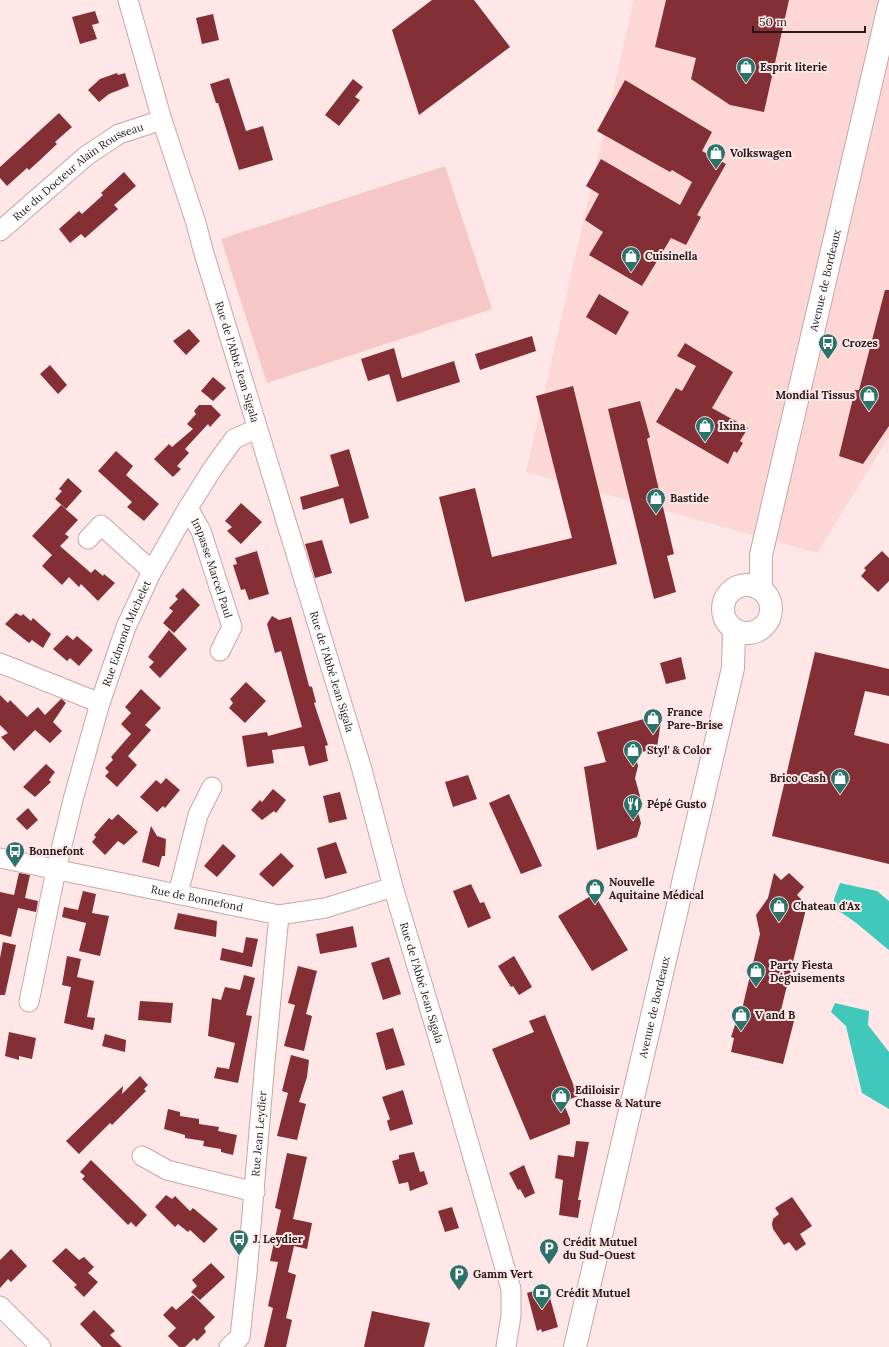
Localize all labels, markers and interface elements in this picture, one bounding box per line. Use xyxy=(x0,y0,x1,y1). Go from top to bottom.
scale bar xyxy=(753,8,865,34)
text: 50 m xyxy=(759,14,787,29)
shop icon: Esprit literie xyxy=(735,56,757,84)
place label: Esprit literie xyxy=(760,60,827,74)
street label: Rue du Docteur Alain Rousseau xyxy=(10,119,145,224)
shop icon: Volkswagen xyxy=(705,142,727,170)
place label: Volkswagen xyxy=(730,146,792,160)
street label: Avenue de Bordeaux xyxy=(806,228,844,334)
shop icon: Cuisinella xyxy=(620,245,642,273)
place label: Cuisinella xyxy=(645,249,698,263)
street label: Rue de l'Abbé Jean Sigala xyxy=(212,299,262,424)
bus stop icon: Crozes xyxy=(817,332,839,360)
place label: Crozes xyxy=(842,336,878,350)
shop icon: Mondial Tissus xyxy=(858,384,880,412)
place label: Mondial Tissus xyxy=(776,388,855,402)
shop icon: Ixina xyxy=(694,415,716,443)
place label: Ixina xyxy=(719,419,746,433)
shop icon: Bastide xyxy=(645,487,667,515)
place label: Bastide xyxy=(670,491,709,505)
street label: Impasse Marcel Paul xyxy=(188,516,236,620)
street label: Rue Edmond Michelet xyxy=(99,577,154,688)
street label: Rue de l'Abbé Jean Sigala xyxy=(307,609,357,734)
place label: France Pare-Brise xyxy=(667,705,723,732)
shop icon: France Pare-Brise xyxy=(642,707,664,735)
shop icon: Styl' & Color xyxy=(622,739,644,767)
place label: Styl' & Color xyxy=(647,743,712,757)
shop icon: Brico Cash xyxy=(829,767,851,795)
place label: Brico Cash xyxy=(770,771,826,785)
restaurant icon: Pépé Gusto xyxy=(622,793,644,821)
place label: Pépé Gusto xyxy=(647,797,706,811)
bus stop icon: Bonnefont xyxy=(4,840,26,868)
place label: Bonnefont xyxy=(29,844,85,858)
place label: Nouvelle Aquitaine Médical xyxy=(609,875,705,902)
shop icon: Nouvelle Aquitaine Médical xyxy=(584,877,606,905)
street label: Rue de Bonnefond xyxy=(150,882,245,915)
shop icon: Chateau d'Ax xyxy=(768,895,790,923)
place label: Chateau d'Ax xyxy=(793,899,860,913)
street label: Rue de l'Abbé Jean Sigala xyxy=(397,920,447,1045)
street label: Avenue de Bordeaux xyxy=(635,955,673,1060)
place label: Party Fiesta Déguisements xyxy=(770,958,845,985)
shop icon: Party Fiesta Déguisements xyxy=(745,960,767,988)
shop icon: V and B xyxy=(730,1004,752,1032)
place label: V and B xyxy=(755,1008,795,1022)
place label: Ediloisir Chasse & Nature xyxy=(575,1083,661,1110)
shop icon: Ediloisir Chasse & Nature xyxy=(550,1085,572,1113)
street label: Rue Jean Leydier xyxy=(248,1090,269,1177)
bus stop icon: J. Leydier xyxy=(228,1228,250,1256)
place label: J. Leydier xyxy=(253,1232,304,1246)
place label: Crédit Mutuel du Sud-Ouest xyxy=(563,1235,638,1262)
parking icon: Crédit Mutuel du Sud-Ouest xyxy=(538,1237,560,1265)
parking icon: Gamm Vert xyxy=(448,1263,470,1291)
place label: Gamm Vert xyxy=(473,1267,533,1281)
bank icon: Crédit Mutuel xyxy=(531,1282,553,1310)
place label: Crédit Mutuel xyxy=(556,1286,631,1300)

